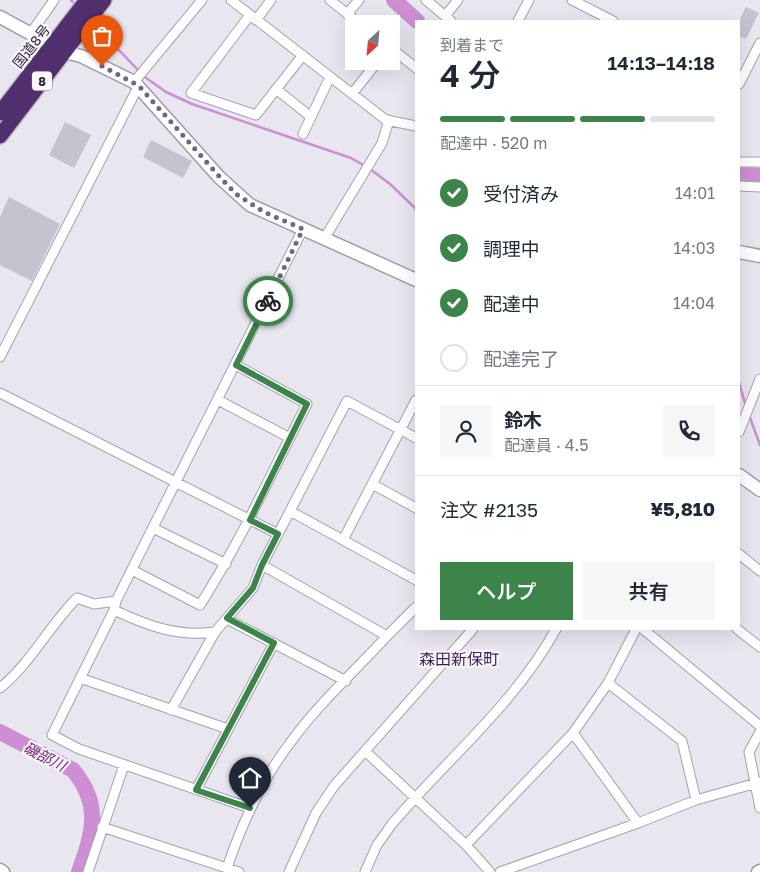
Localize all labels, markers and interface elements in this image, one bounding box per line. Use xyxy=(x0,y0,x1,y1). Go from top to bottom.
pin xyxy=(81,15,123,66)
north arrow xyxy=(345,15,400,70)
map controls xyxy=(345,15,400,70)
street label: 国道8号 xyxy=(9,21,53,71)
icon: bag xyxy=(88,22,116,50)
text: 到着まで xyxy=(440,35,504,55)
text: 14:13–14:18 xyxy=(608,51,715,74)
text: 4 分 xyxy=(440,56,500,94)
road number: 8 xyxy=(32,72,52,90)
text: 配達中 · 520 m xyxy=(440,133,547,153)
icon: check xyxy=(440,179,468,207)
text: 受付済み xyxy=(483,182,559,205)
text: 14:01 xyxy=(675,183,715,203)
icon: check xyxy=(440,234,468,262)
text: 調理中 xyxy=(483,237,540,260)
text: 14:03 xyxy=(673,238,715,258)
courier xyxy=(243,276,293,326)
icon: bike xyxy=(254,287,282,315)
icon: check xyxy=(440,289,468,317)
text: 配達中 xyxy=(483,292,540,315)
text: 14:04 xyxy=(673,293,715,313)
text: 配達完了 xyxy=(483,347,559,370)
button: person xyxy=(440,405,492,457)
button: phone xyxy=(663,405,715,457)
text: 鈴木 xyxy=(504,408,542,431)
text: 配達員 · 4.5 xyxy=(504,435,589,455)
text: ¥5,810 xyxy=(650,497,715,520)
text: 注文 #2135 xyxy=(440,498,538,521)
button: ヘルプ xyxy=(440,562,573,620)
button: 共有 xyxy=(583,562,715,620)
district label: 森田新保町 xyxy=(419,649,499,669)
water label: 磯部川 xyxy=(21,738,71,775)
pin xyxy=(229,757,271,808)
icon: home xyxy=(236,764,264,792)

